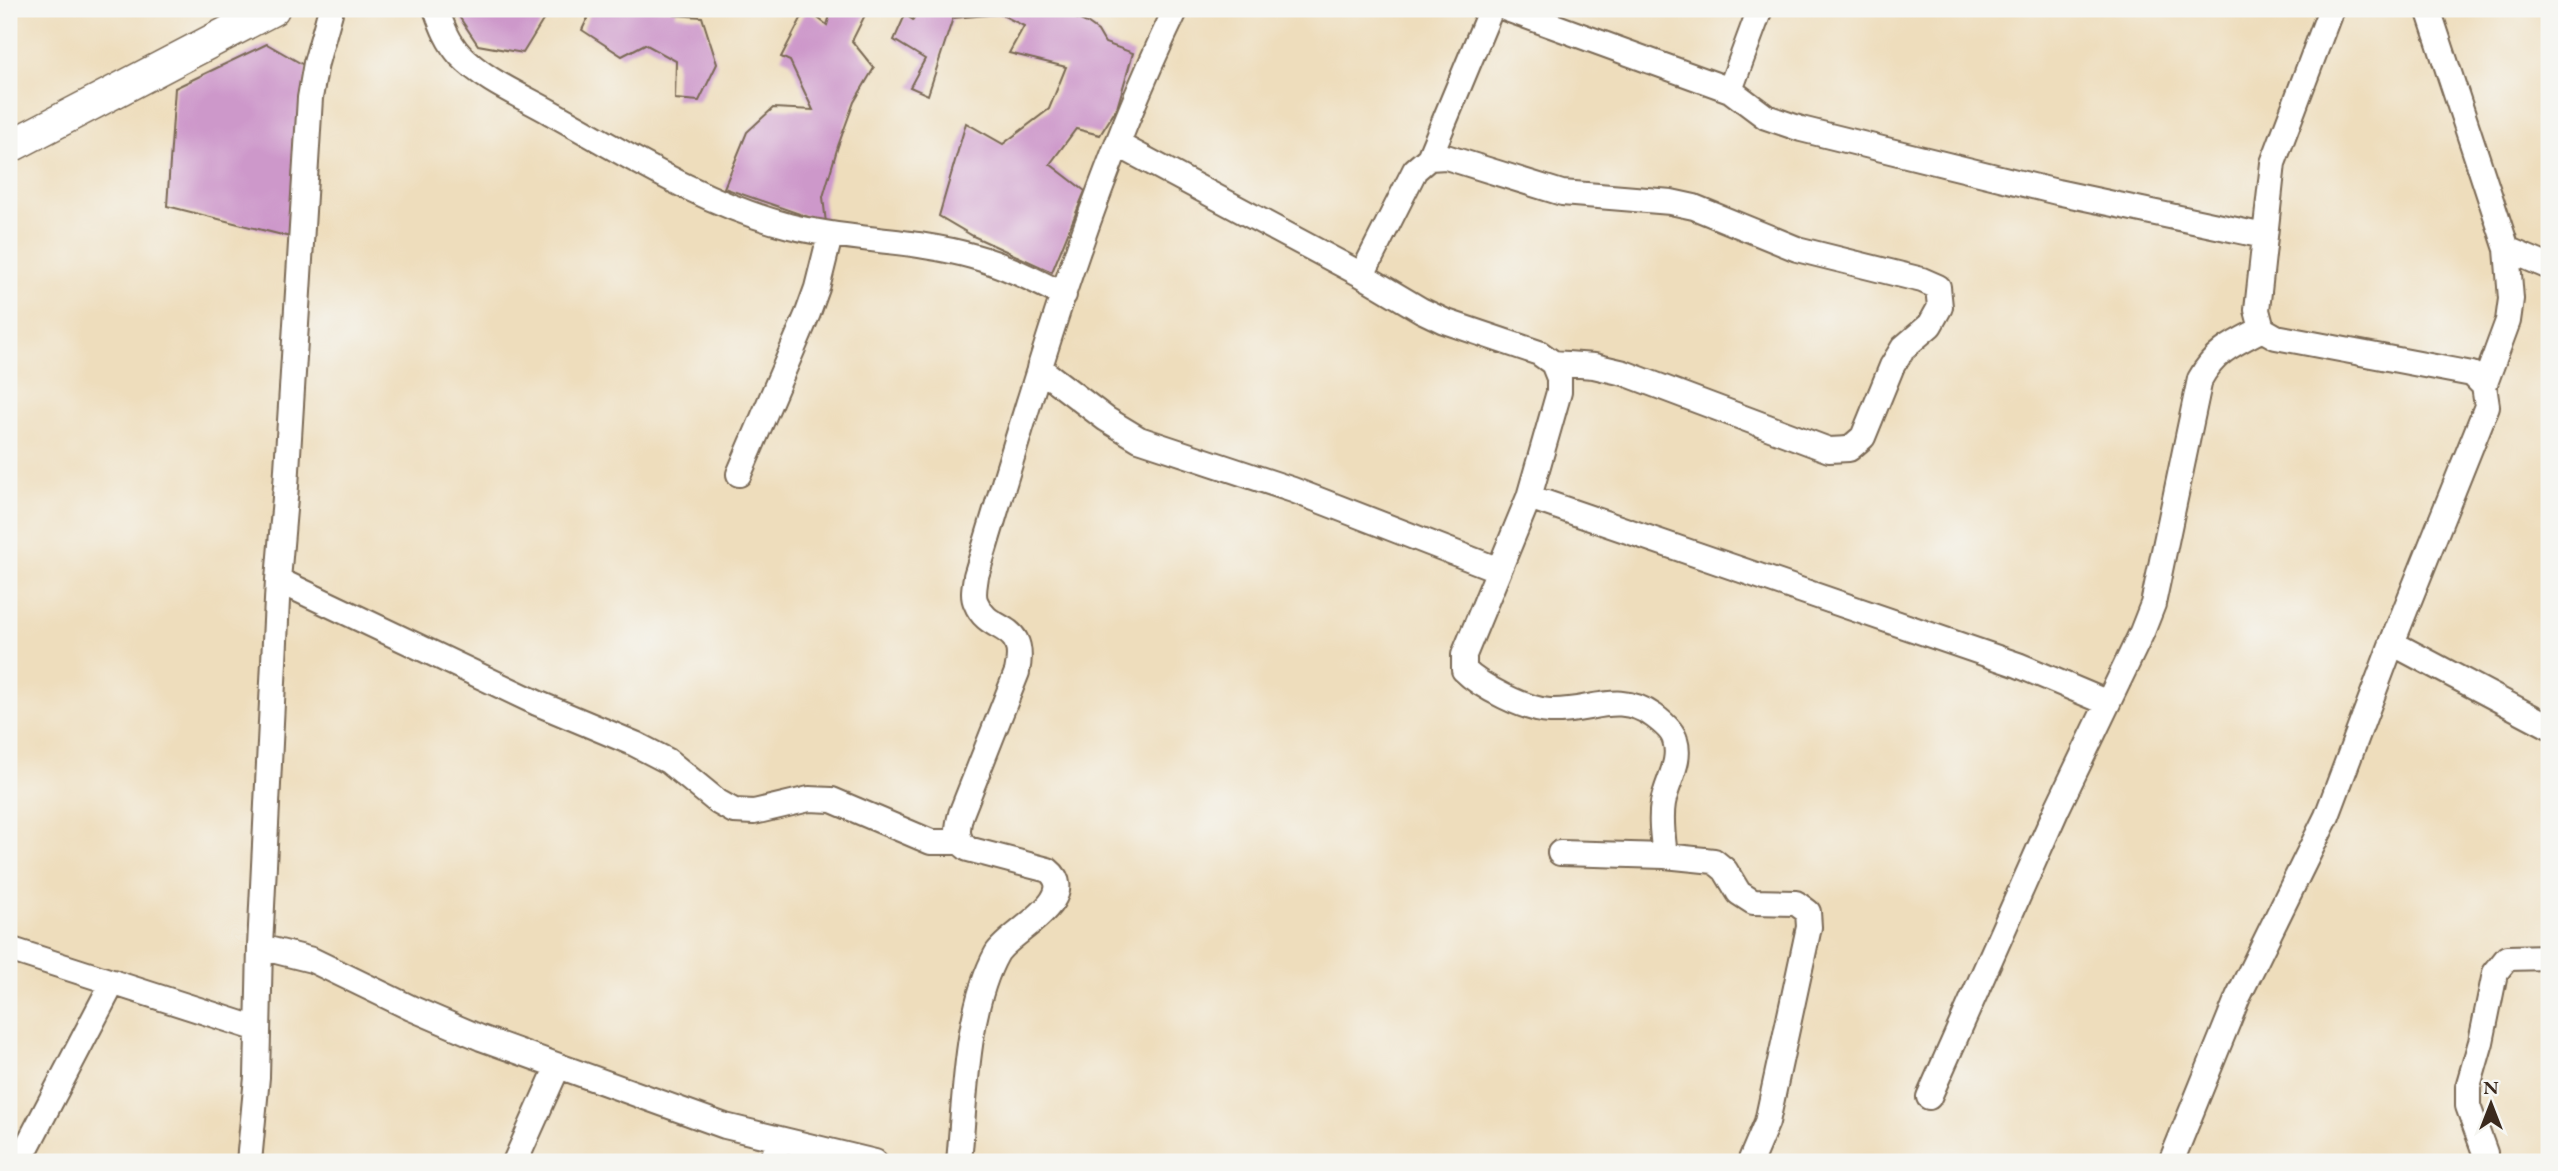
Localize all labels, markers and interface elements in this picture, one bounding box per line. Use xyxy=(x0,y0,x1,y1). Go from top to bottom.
north arrow xyxy=(2456,1070,2526,1140)
text: N xyxy=(2483,1075,2499,1100)

